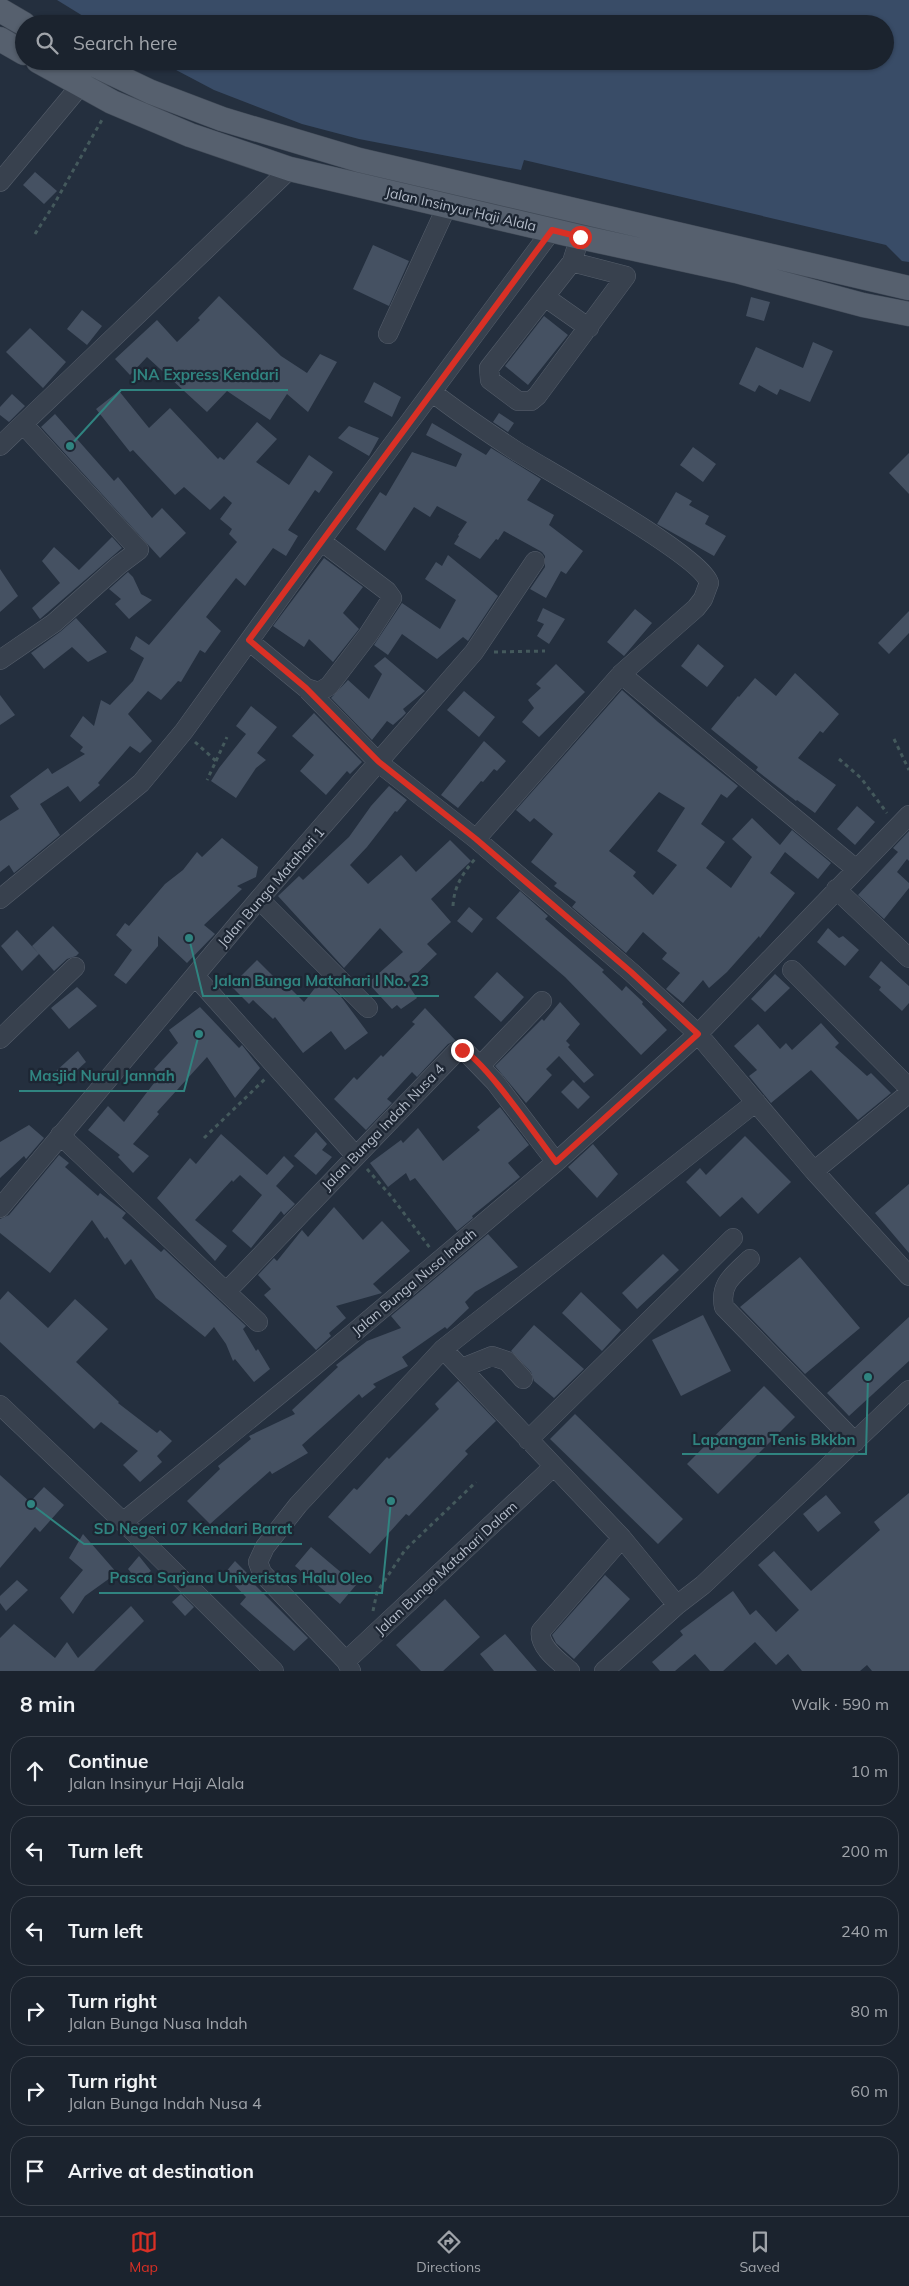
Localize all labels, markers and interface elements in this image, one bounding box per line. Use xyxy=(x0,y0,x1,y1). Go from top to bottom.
search box xyxy=(15,15,894,70)
icon: search xyxy=(33,29,61,57)
text: Search here xyxy=(73,31,177,55)
street label: Jalan Insinyur Haji Alala xyxy=(384,183,538,235)
route start xyxy=(569,226,592,249)
callout: JNA Express Kendari xyxy=(121,360,288,390)
text: JNA Express Kendari xyxy=(131,365,279,384)
street label: Jalan Bunga Matahari 1 xyxy=(214,823,328,951)
callout: Jalan Bunga Matahari I No. 23 xyxy=(203,966,439,996)
text: Jalan Bunga Matahari I No. 23 xyxy=(213,971,429,990)
route end xyxy=(451,1039,474,1062)
street label: Jalan Bunga Indah Nusa 4 xyxy=(318,1059,449,1194)
callout: Masjid Nurul Jannah xyxy=(19,1061,184,1091)
text: Masjid Nurul Jannah xyxy=(29,1066,175,1085)
street label: Jalan Bunga Nusa Indah xyxy=(348,1225,480,1339)
callout: Lapangan Tenis Bkkbn xyxy=(682,1424,866,1454)
text: Lapangan Tenis Bkkbn xyxy=(692,1430,856,1449)
street label: Jalan Bunga Matahari Dalam xyxy=(371,1497,521,1639)
callout: SD Negeri 07 Kendari Barat xyxy=(84,1514,302,1544)
text: SD Negeri 07 Kendari Barat xyxy=(94,1519,292,1538)
callout: Pasca Sarjana Univeristas Halu Oleo xyxy=(99,1563,382,1593)
text: Pasca Sarjana Univeristas Halu Oleo xyxy=(110,1568,373,1587)
text: 8 min xyxy=(20,1691,75,1717)
text: Walk · 590 m xyxy=(791,1694,889,1714)
text: Continue xyxy=(68,1749,148,1773)
icon: ahead xyxy=(21,1757,49,1785)
text: 10 m xyxy=(851,1761,888,1781)
text: Jalan Insinyur Haji Alala xyxy=(68,1773,244,1793)
icon: left xyxy=(21,1837,49,1865)
text: Turn left xyxy=(68,1839,143,1863)
text: 200 m xyxy=(841,1841,888,1861)
icon: left xyxy=(21,1917,49,1945)
text: Turn left xyxy=(68,1919,143,1943)
text: 240 m xyxy=(841,1921,888,1941)
text: Turn right xyxy=(68,1989,157,2013)
icon: right xyxy=(21,1997,49,2025)
text: 80 m xyxy=(851,2001,888,2021)
text: Jalan Bunga Nusa Indah xyxy=(68,2013,248,2033)
text: Turn right xyxy=(68,2069,157,2093)
icon: right xyxy=(21,2077,49,2105)
text: 60 m xyxy=(851,2081,888,2101)
text: Jalan Bunga Indah Nusa 4 xyxy=(68,2093,262,2113)
icon: arrive xyxy=(21,2157,49,2185)
text: Arrive at destination xyxy=(68,2159,254,2183)
tab: Map xyxy=(129,2228,158,2276)
tab: Directions xyxy=(416,2228,481,2276)
tab: Saved xyxy=(739,2228,780,2276)

